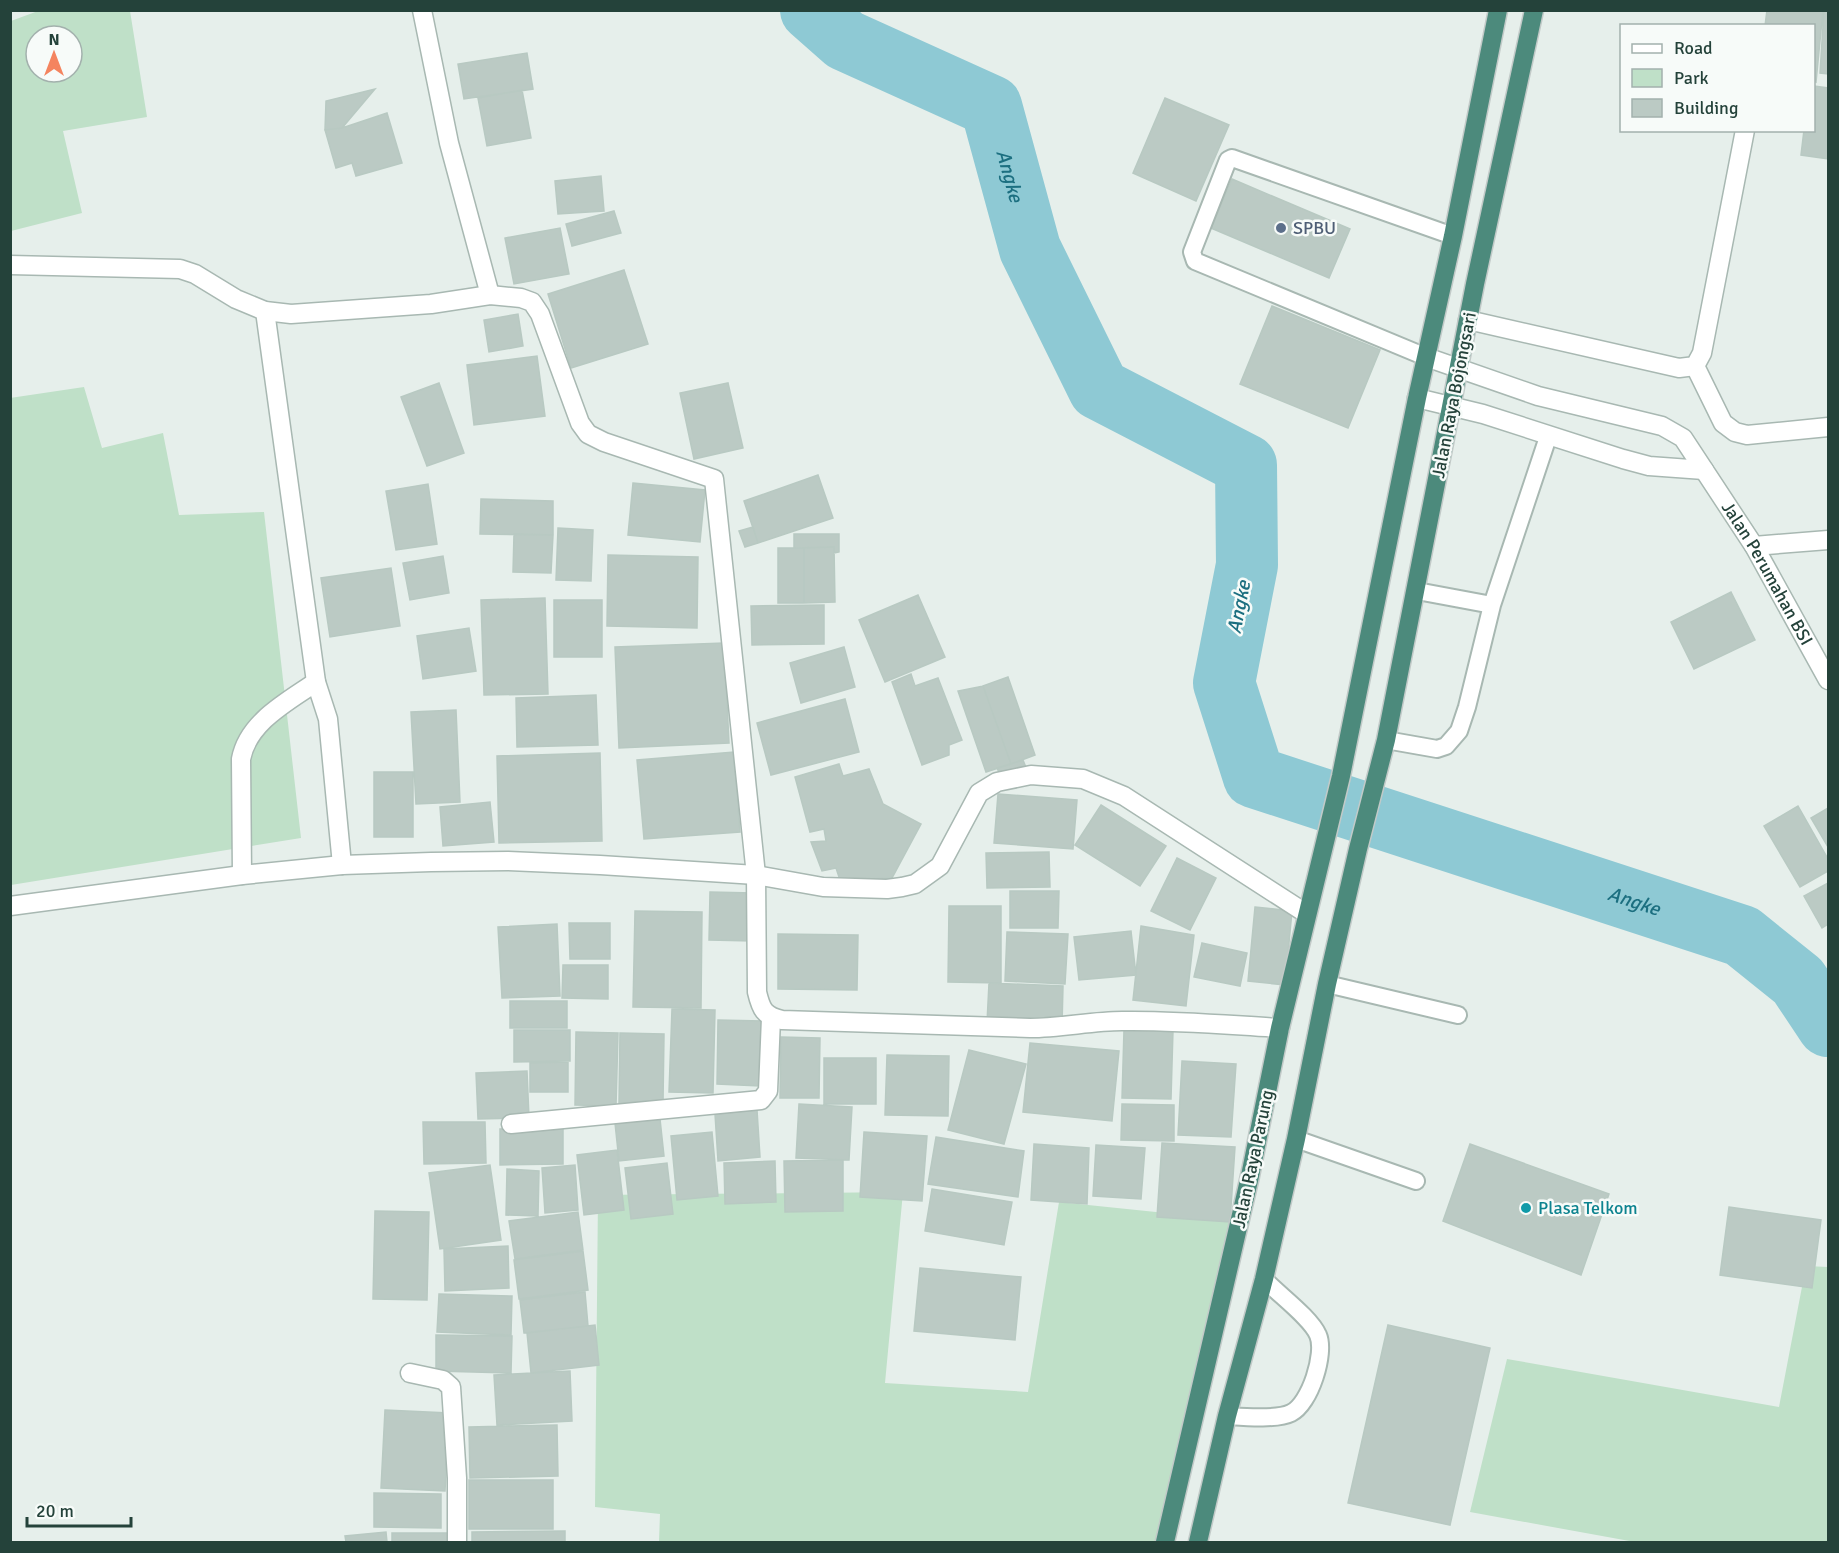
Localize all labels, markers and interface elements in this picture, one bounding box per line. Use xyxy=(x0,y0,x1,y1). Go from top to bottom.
north arrow xyxy=(24,24,84,84)
legend xyxy=(1620,24,1815,132)
text: N xyxy=(48,30,60,50)
text: Road xyxy=(1674,37,1713,59)
text: Park xyxy=(1674,67,1709,89)
text: Building xyxy=(1674,97,1738,119)
water label: Angke xyxy=(991,147,1029,206)
place label: SPBU xyxy=(1293,217,1336,239)
marker: SPBU xyxy=(1274,221,1288,235)
street label: Jalan Raya Bojongsari xyxy=(1427,310,1481,480)
street label: Jalan Perumahan BSI xyxy=(1717,497,1818,649)
water label: Angke xyxy=(1222,577,1257,636)
water label: Angke xyxy=(1605,881,1664,921)
street label: Jalan Raya Parung xyxy=(1228,1088,1278,1230)
place label: Plasa Telkom xyxy=(1538,1197,1638,1219)
marker: Plasa Telkom xyxy=(1519,1201,1533,1215)
scale bar xyxy=(27,1490,130,1528)
text: 20 m xyxy=(36,1500,74,1522)

